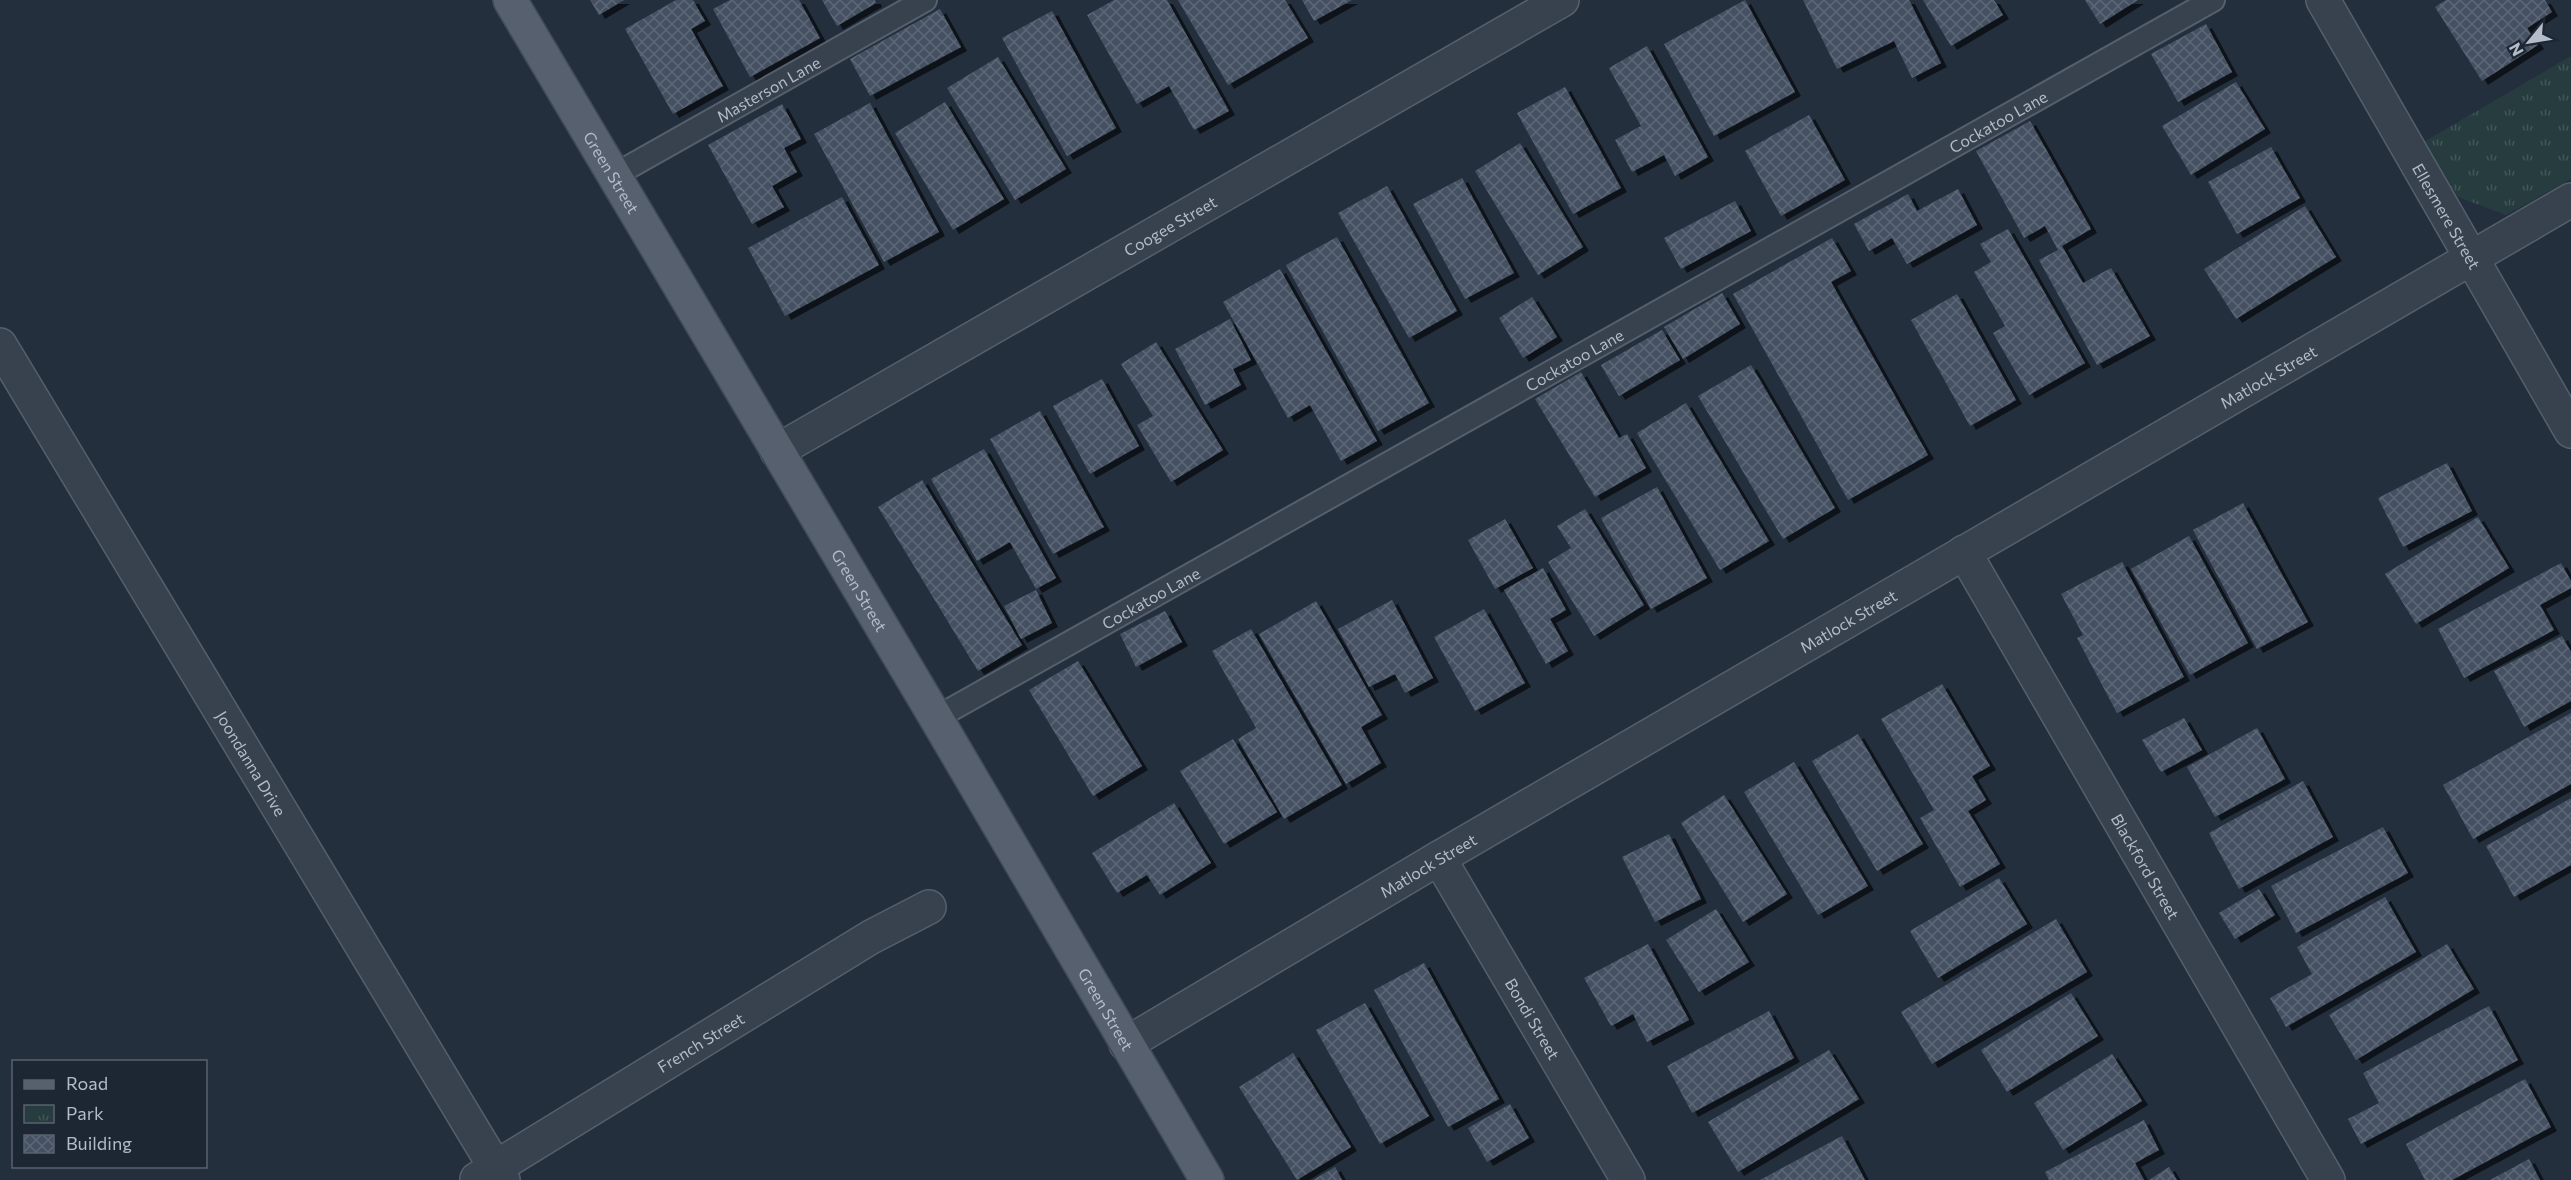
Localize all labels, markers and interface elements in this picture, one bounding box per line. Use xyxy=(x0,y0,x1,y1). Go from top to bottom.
north arrow xyxy=(2499,12,2559,72)
text: N xyxy=(2504,40,2527,60)
street label: Masterson Lane xyxy=(713,52,823,125)
street label: Cockatoo Lane xyxy=(1945,86,2050,156)
street label: Green Street xyxy=(580,127,644,217)
street label: Ellesmere Street xyxy=(2409,160,2485,272)
street label: Coogee Street xyxy=(1120,191,1220,259)
street label: Cockatoo Lane xyxy=(1522,324,1626,394)
street label: Matlock Street xyxy=(2216,340,2320,412)
street label: Green Street xyxy=(828,545,892,635)
street label: Cockatoo Lane xyxy=(1098,562,1203,633)
street label: Matlock Street xyxy=(1796,585,1900,656)
street label: Joondanna Drive xyxy=(213,707,291,819)
street label: Blackford Street xyxy=(2108,810,2184,923)
street label: Matlock Street xyxy=(1376,829,1480,901)
street label: Green Street xyxy=(1075,964,1138,1054)
street label: Bondi Street xyxy=(1502,974,1565,1063)
street label: French Street xyxy=(653,1008,747,1076)
legend xyxy=(12,1060,207,1168)
text: Road xyxy=(66,1072,108,1094)
text: Park xyxy=(66,1102,104,1124)
text: Building xyxy=(66,1132,132,1154)

